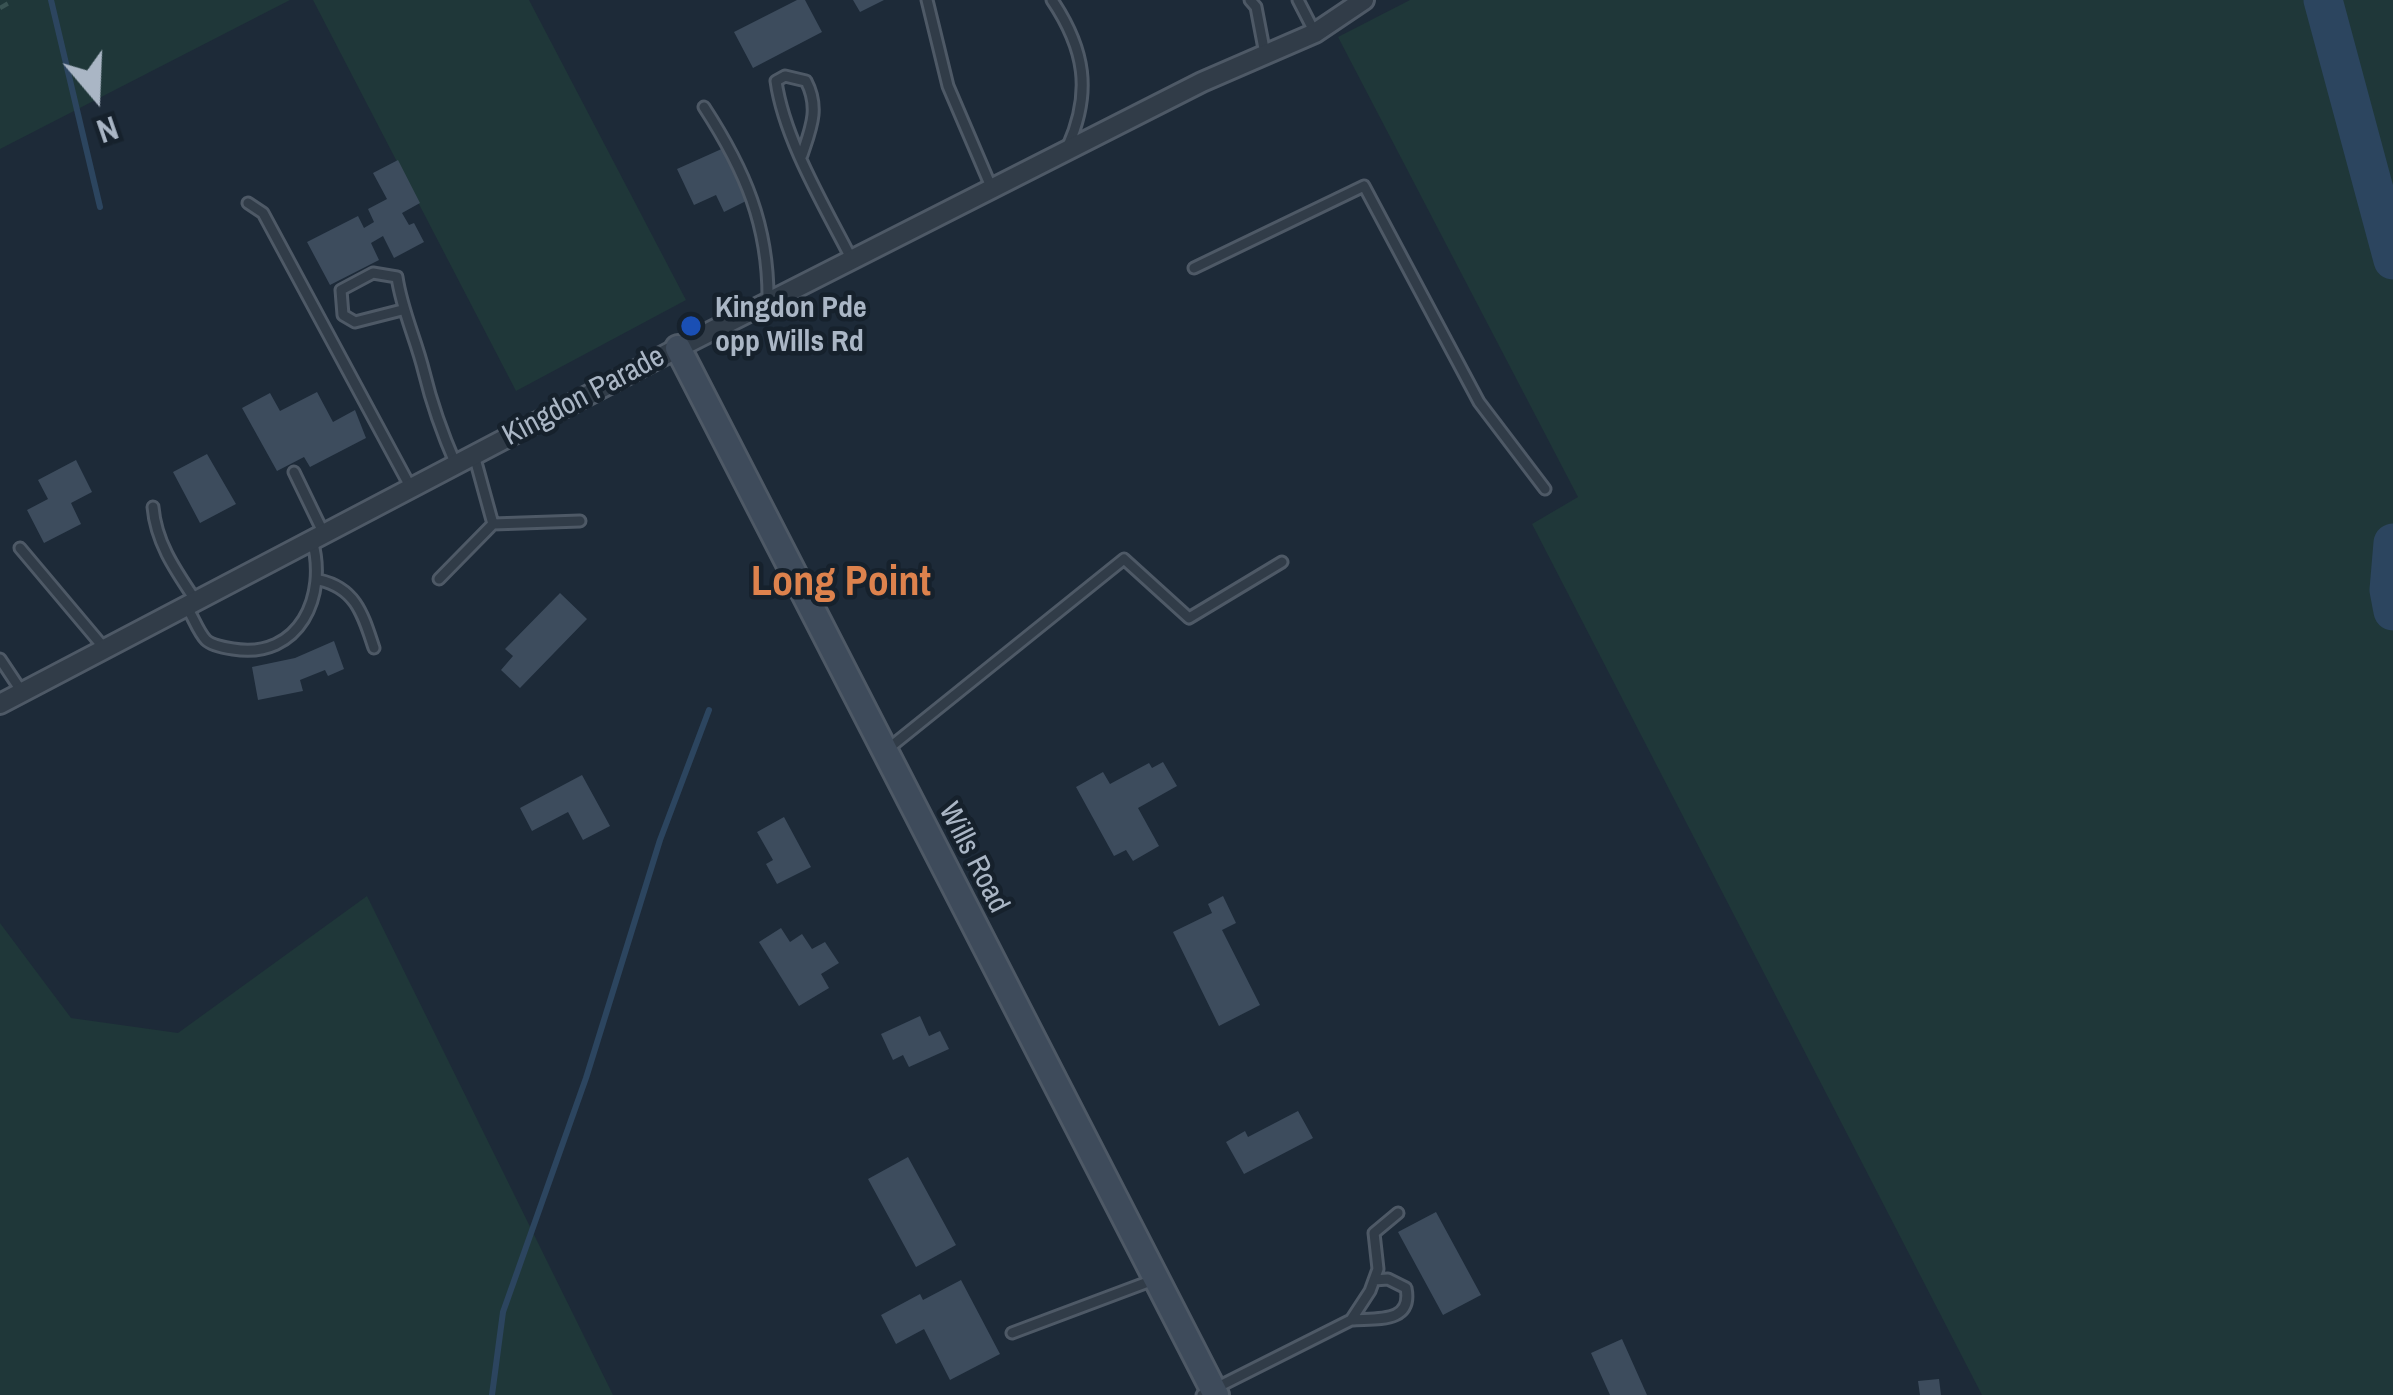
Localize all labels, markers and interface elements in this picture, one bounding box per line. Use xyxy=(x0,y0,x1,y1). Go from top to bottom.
north arrow xyxy=(36,36,156,156)
text: N xyxy=(91,106,124,154)
place label: Kingdon Pde opp Wills Rd xyxy=(715,291,867,362)
marker: Kingdon Pde opp Wills Rd xyxy=(678,313,704,339)
street label: Kingdon Parade xyxy=(497,339,671,455)
district label: Long Point xyxy=(751,559,931,609)
street label: Wills Road xyxy=(930,797,1016,919)

